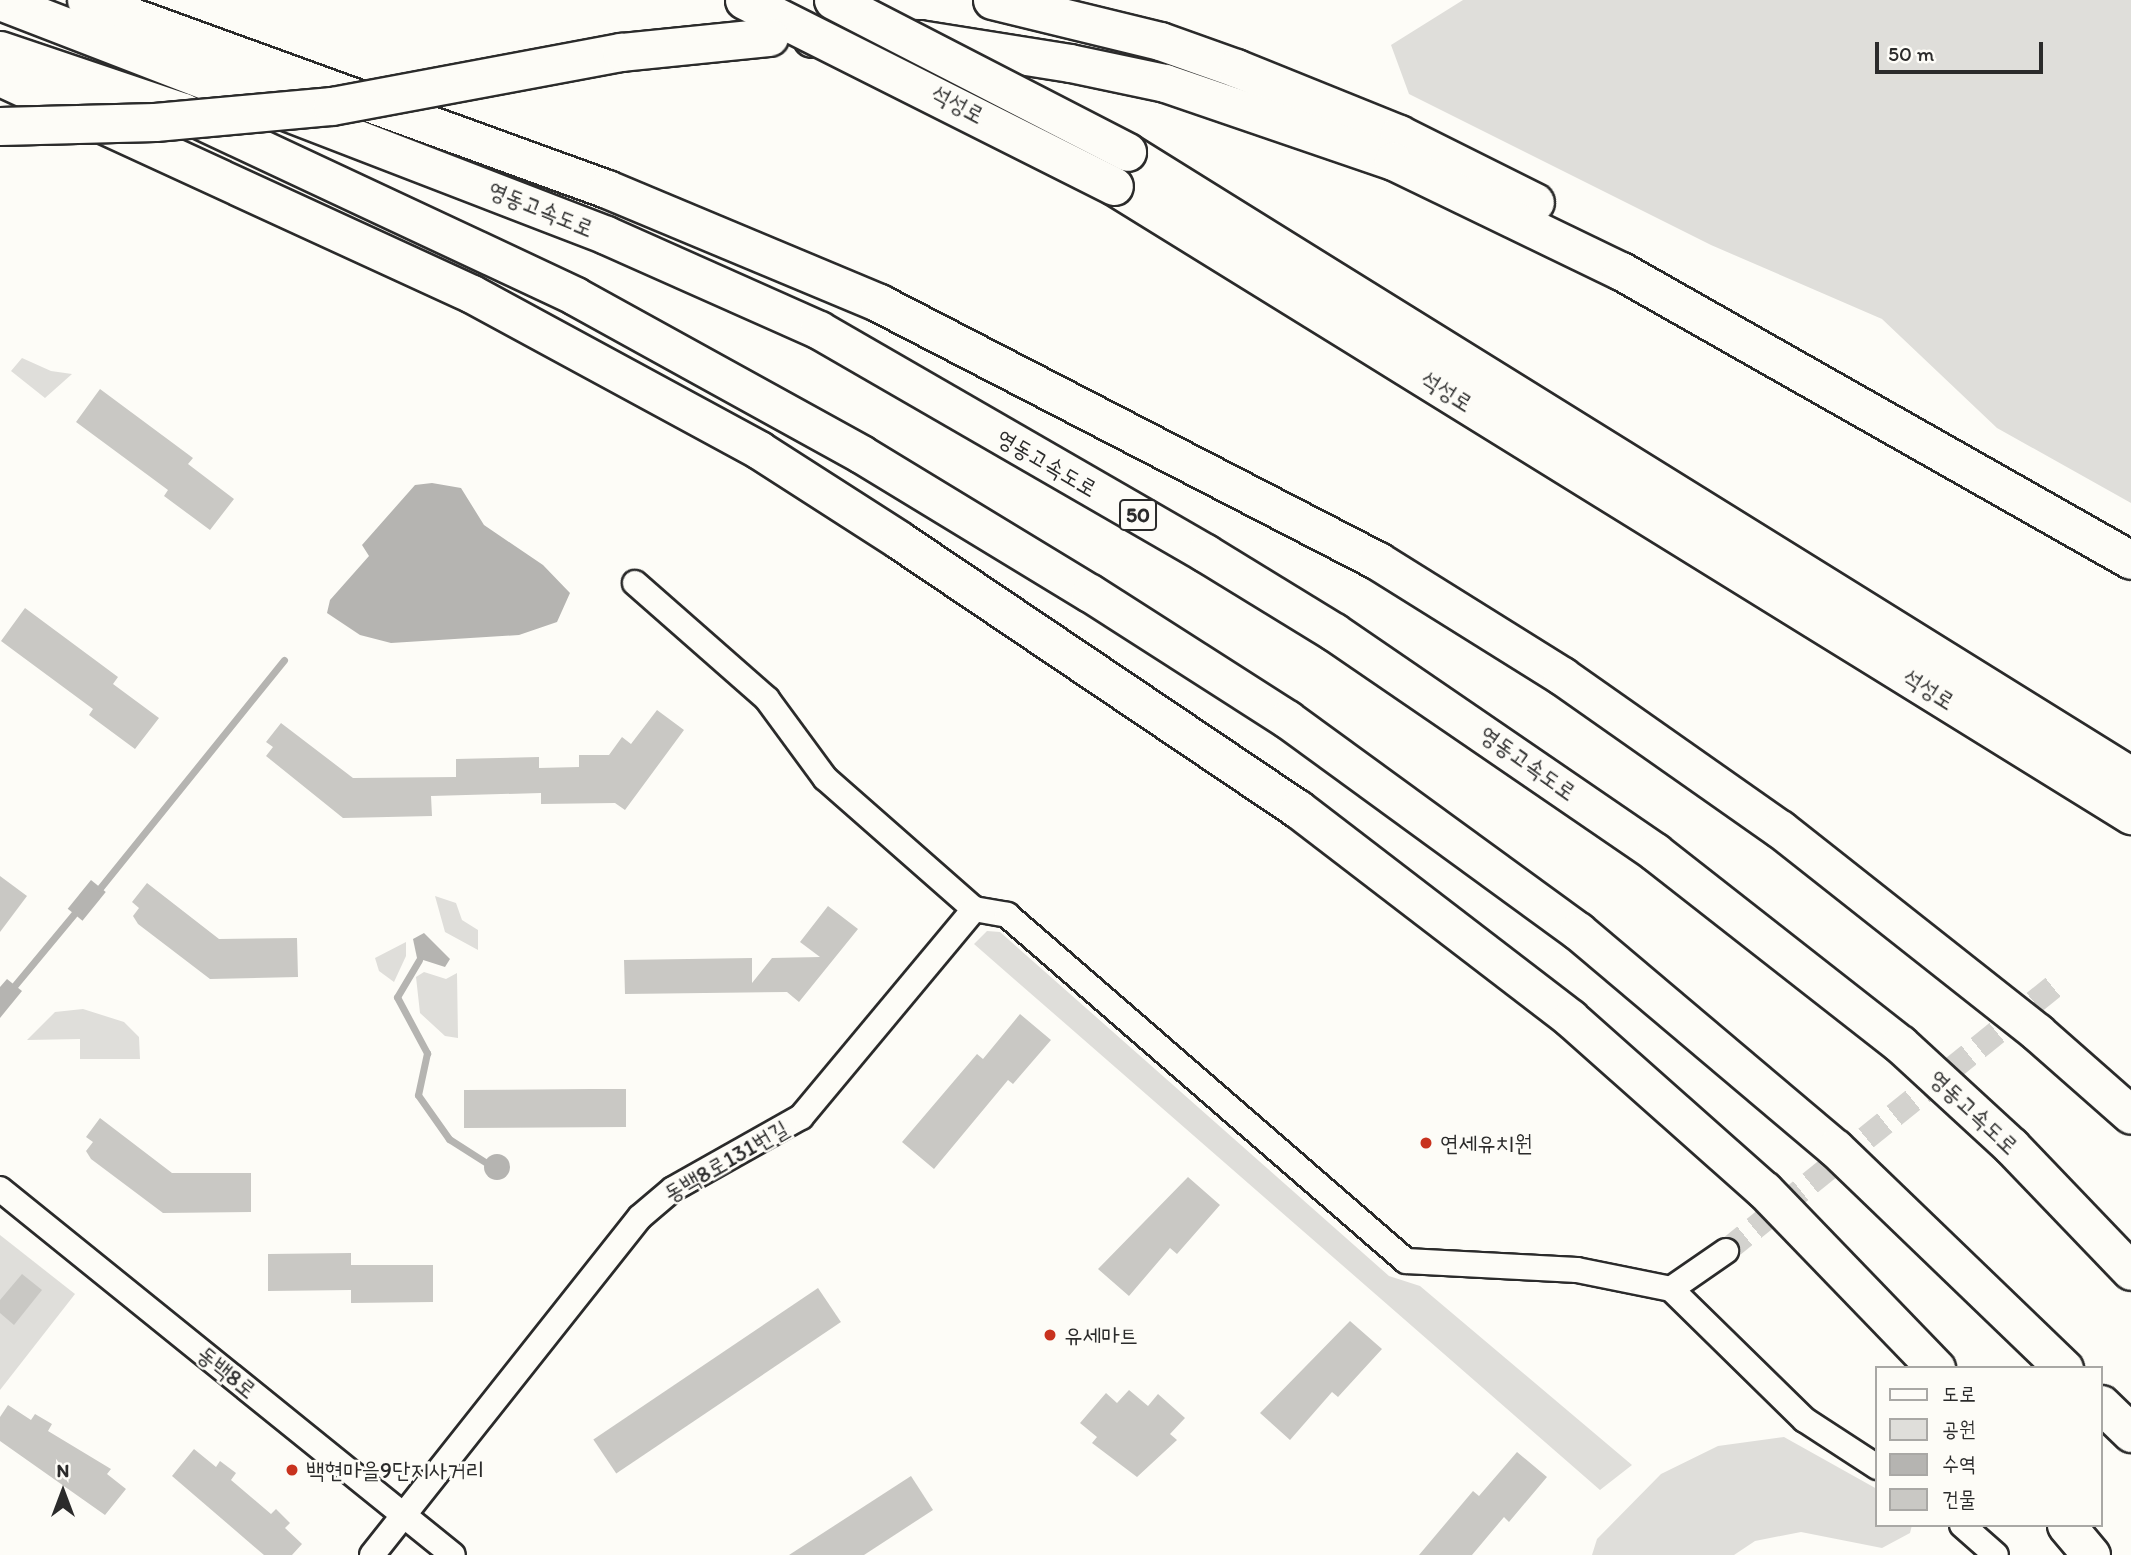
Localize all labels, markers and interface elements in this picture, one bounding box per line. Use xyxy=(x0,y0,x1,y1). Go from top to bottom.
scale bar xyxy=(1879,28,2047,72)
text: 50 m xyxy=(1888,41,1934,66)
street label: 석성로 xyxy=(927,79,989,129)
street label: 영동고속도로 xyxy=(484,175,598,243)
street label: 석성로 xyxy=(1416,365,1478,417)
street label: 영동고속도로 xyxy=(992,423,1102,503)
road number: 50 xyxy=(1119,498,1157,532)
street label: 석성로 xyxy=(1898,663,1960,715)
street label: 영동고속도로 xyxy=(1475,720,1581,806)
street label: 영동고속도로 xyxy=(1924,1064,2024,1160)
street label: 동백8로131번길 xyxy=(659,1114,793,1208)
place label: 연세유치원 xyxy=(1440,1129,1533,1157)
marker: 연세유치원 xyxy=(1418,1135,1434,1151)
place label: 유세마트 xyxy=(1064,1321,1138,1349)
marker: 유세마트 xyxy=(1042,1327,1058,1343)
street label: 동백8로 xyxy=(192,1340,262,1404)
legend xyxy=(1876,1366,2103,1527)
text: 도로 xyxy=(1942,1381,1976,1406)
text: 공원 xyxy=(1942,1416,1976,1441)
text: 수역 xyxy=(1942,1451,1976,1476)
place label: 백현마을9단지사거리 xyxy=(306,1456,485,1484)
north arrow xyxy=(28,1457,98,1527)
text: N xyxy=(57,1459,69,1482)
marker: 백현마을9단지사거리 xyxy=(284,1462,300,1478)
text: 건물 xyxy=(1942,1486,1976,1511)

